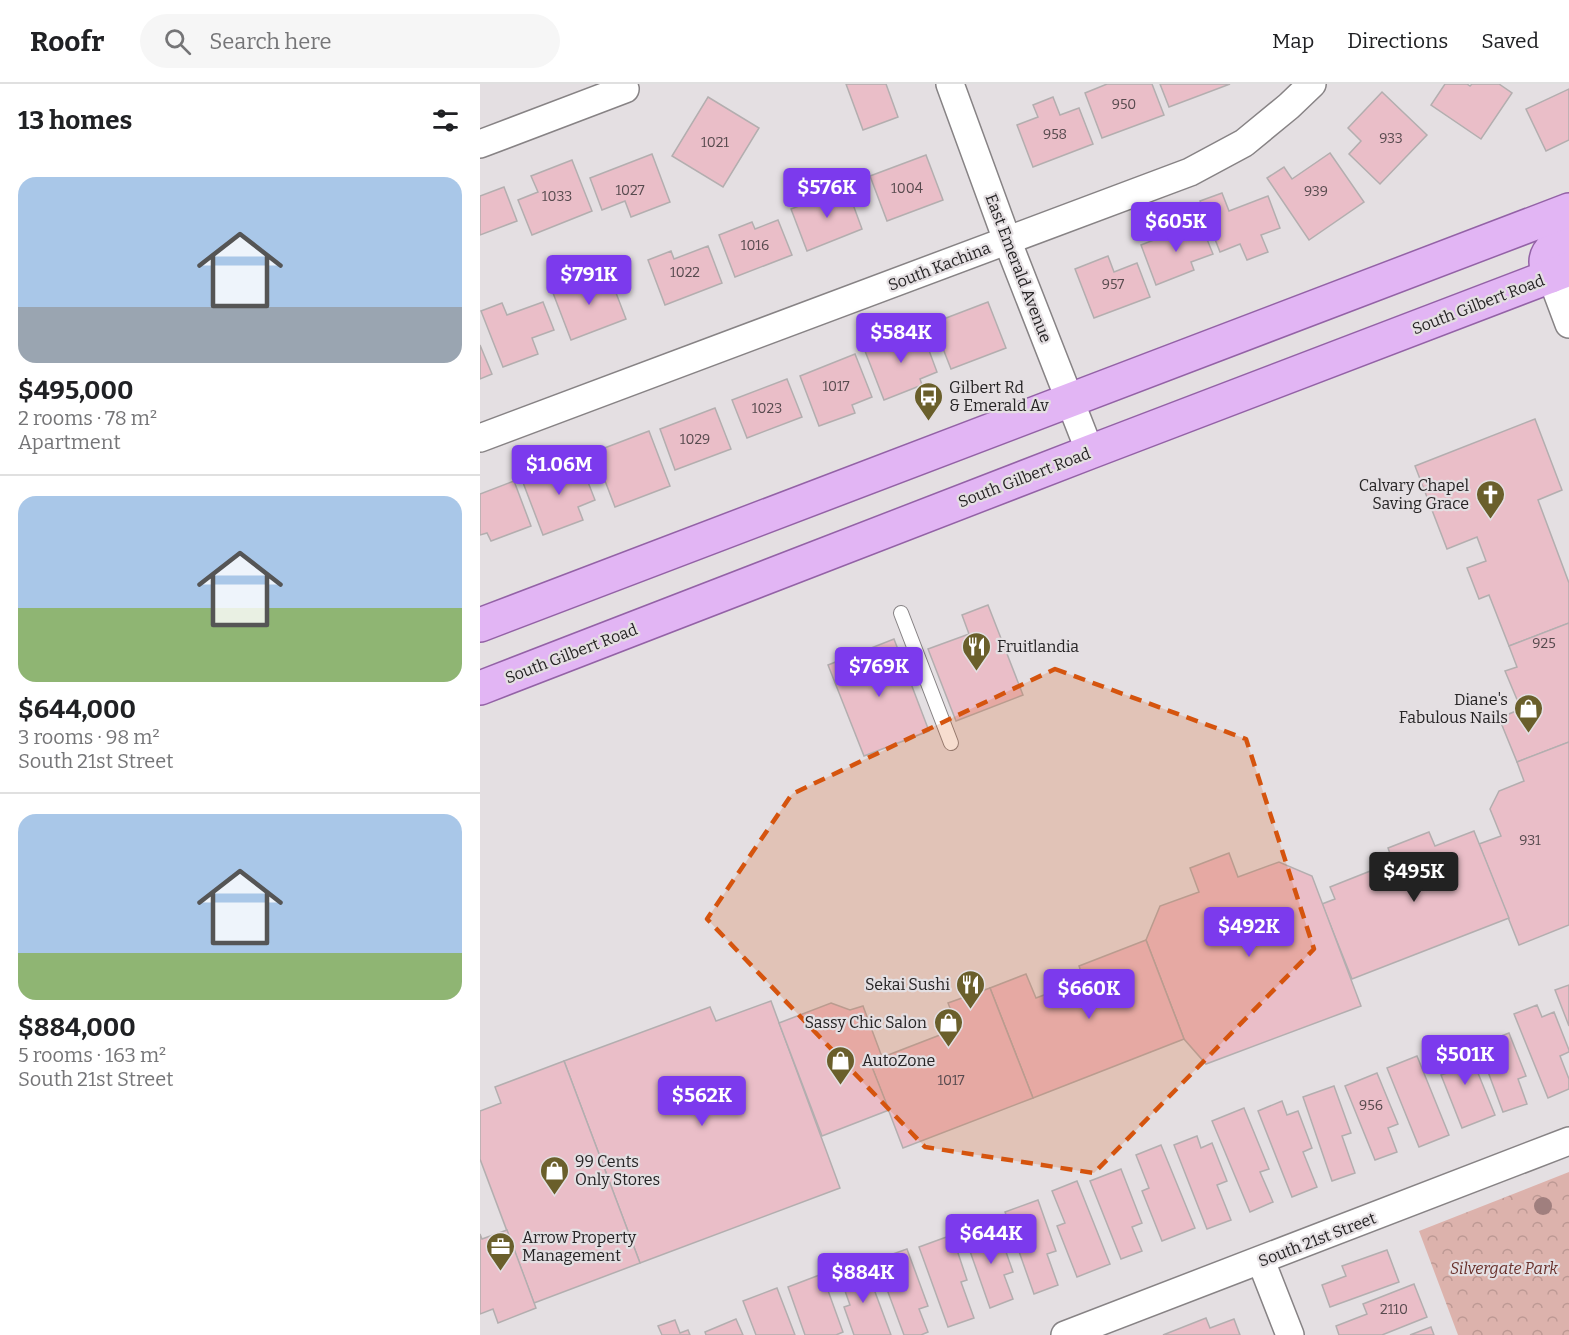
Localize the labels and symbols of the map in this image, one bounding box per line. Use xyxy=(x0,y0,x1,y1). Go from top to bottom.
house number: 950 xyxy=(1112,96,1136,113)
house number: 958 xyxy=(1043,126,1067,143)
house number: 933 xyxy=(1379,130,1403,147)
house number: 1021 xyxy=(701,134,729,151)
pin: $576K xyxy=(785,168,869,219)
house number: 1004 xyxy=(891,180,923,197)
house number: 1027 xyxy=(615,182,645,199)
house number: 939 xyxy=(1304,183,1328,200)
house number: 1033 xyxy=(542,188,572,205)
street label: East Emerald Avenue xyxy=(981,191,1056,345)
pin: $605K xyxy=(1134,202,1218,253)
house number: 1016 xyxy=(741,237,769,254)
street label: South Kachina xyxy=(885,238,993,295)
pin: $791K xyxy=(547,255,631,306)
house number: 1022 xyxy=(670,264,700,281)
street label: South Gilbert Road xyxy=(1409,270,1547,338)
house number: 957 xyxy=(1102,276,1124,293)
pin: $584K xyxy=(859,313,943,364)
house number: 1017 xyxy=(822,378,850,395)
place label: Gilbert Rd & Emerald Av xyxy=(949,378,1049,415)
bus stop icon: Gilbert Rd & Emerald Av xyxy=(912,380,944,422)
house number: 1023 xyxy=(752,400,782,417)
house number: 1029 xyxy=(680,431,710,448)
street label: South Gilbert Road xyxy=(955,443,1093,511)
pin: $1.06M xyxy=(510,445,608,496)
place label: Calvary Chapel Saving Grace xyxy=(1359,476,1469,513)
church icon: Calvary Chapel Saving Grace xyxy=(1474,478,1506,520)
street label: South Gilbert Road xyxy=(502,619,640,687)
restaurant icon: Fruitlandia xyxy=(960,630,992,672)
house number: 925 xyxy=(1532,635,1556,652)
place label: Fruitlandia xyxy=(997,637,1079,656)
pin: $769K xyxy=(837,647,921,698)
place label: Diane's Fabulous Nails xyxy=(1399,690,1508,727)
shop icon: Diane's Fabulous Nails xyxy=(1513,692,1545,734)
house number: 931 xyxy=(1519,832,1541,849)
pin: $495K xyxy=(1372,852,1456,903)
pin: $492K xyxy=(1207,907,1291,958)
restaurant icon: Sekai Sushi xyxy=(955,968,987,1010)
pin: $660K xyxy=(1047,969,1131,1020)
place label: Sekai Sushi xyxy=(865,975,950,994)
shop icon: Sassy Chic Salon xyxy=(932,1006,964,1048)
place label: Sassy Chic Salon xyxy=(804,1013,927,1032)
pin: $501K xyxy=(1423,1035,1507,1086)
shop icon: AutoZone xyxy=(825,1044,857,1086)
place label: AutoZone xyxy=(862,1051,935,1070)
house number: 1017 xyxy=(937,1072,965,1089)
pin: $562K xyxy=(660,1076,744,1127)
house number: 956 xyxy=(1359,1097,1383,1114)
place label: 99 Cents Only Stores xyxy=(575,1152,660,1189)
shop icon: 99 Cents Only Stores xyxy=(538,1154,570,1196)
street label: South 21st Street xyxy=(1256,1208,1379,1271)
pin: $644K xyxy=(949,1214,1033,1265)
place label: Arrow Property Management xyxy=(522,1228,637,1265)
office icon: Arrow Property Management xyxy=(485,1230,517,1272)
pin: $884K xyxy=(821,1253,905,1304)
park label: Silvergate Park xyxy=(1450,1259,1558,1278)
house number: 2110 xyxy=(1380,1301,1408,1318)

